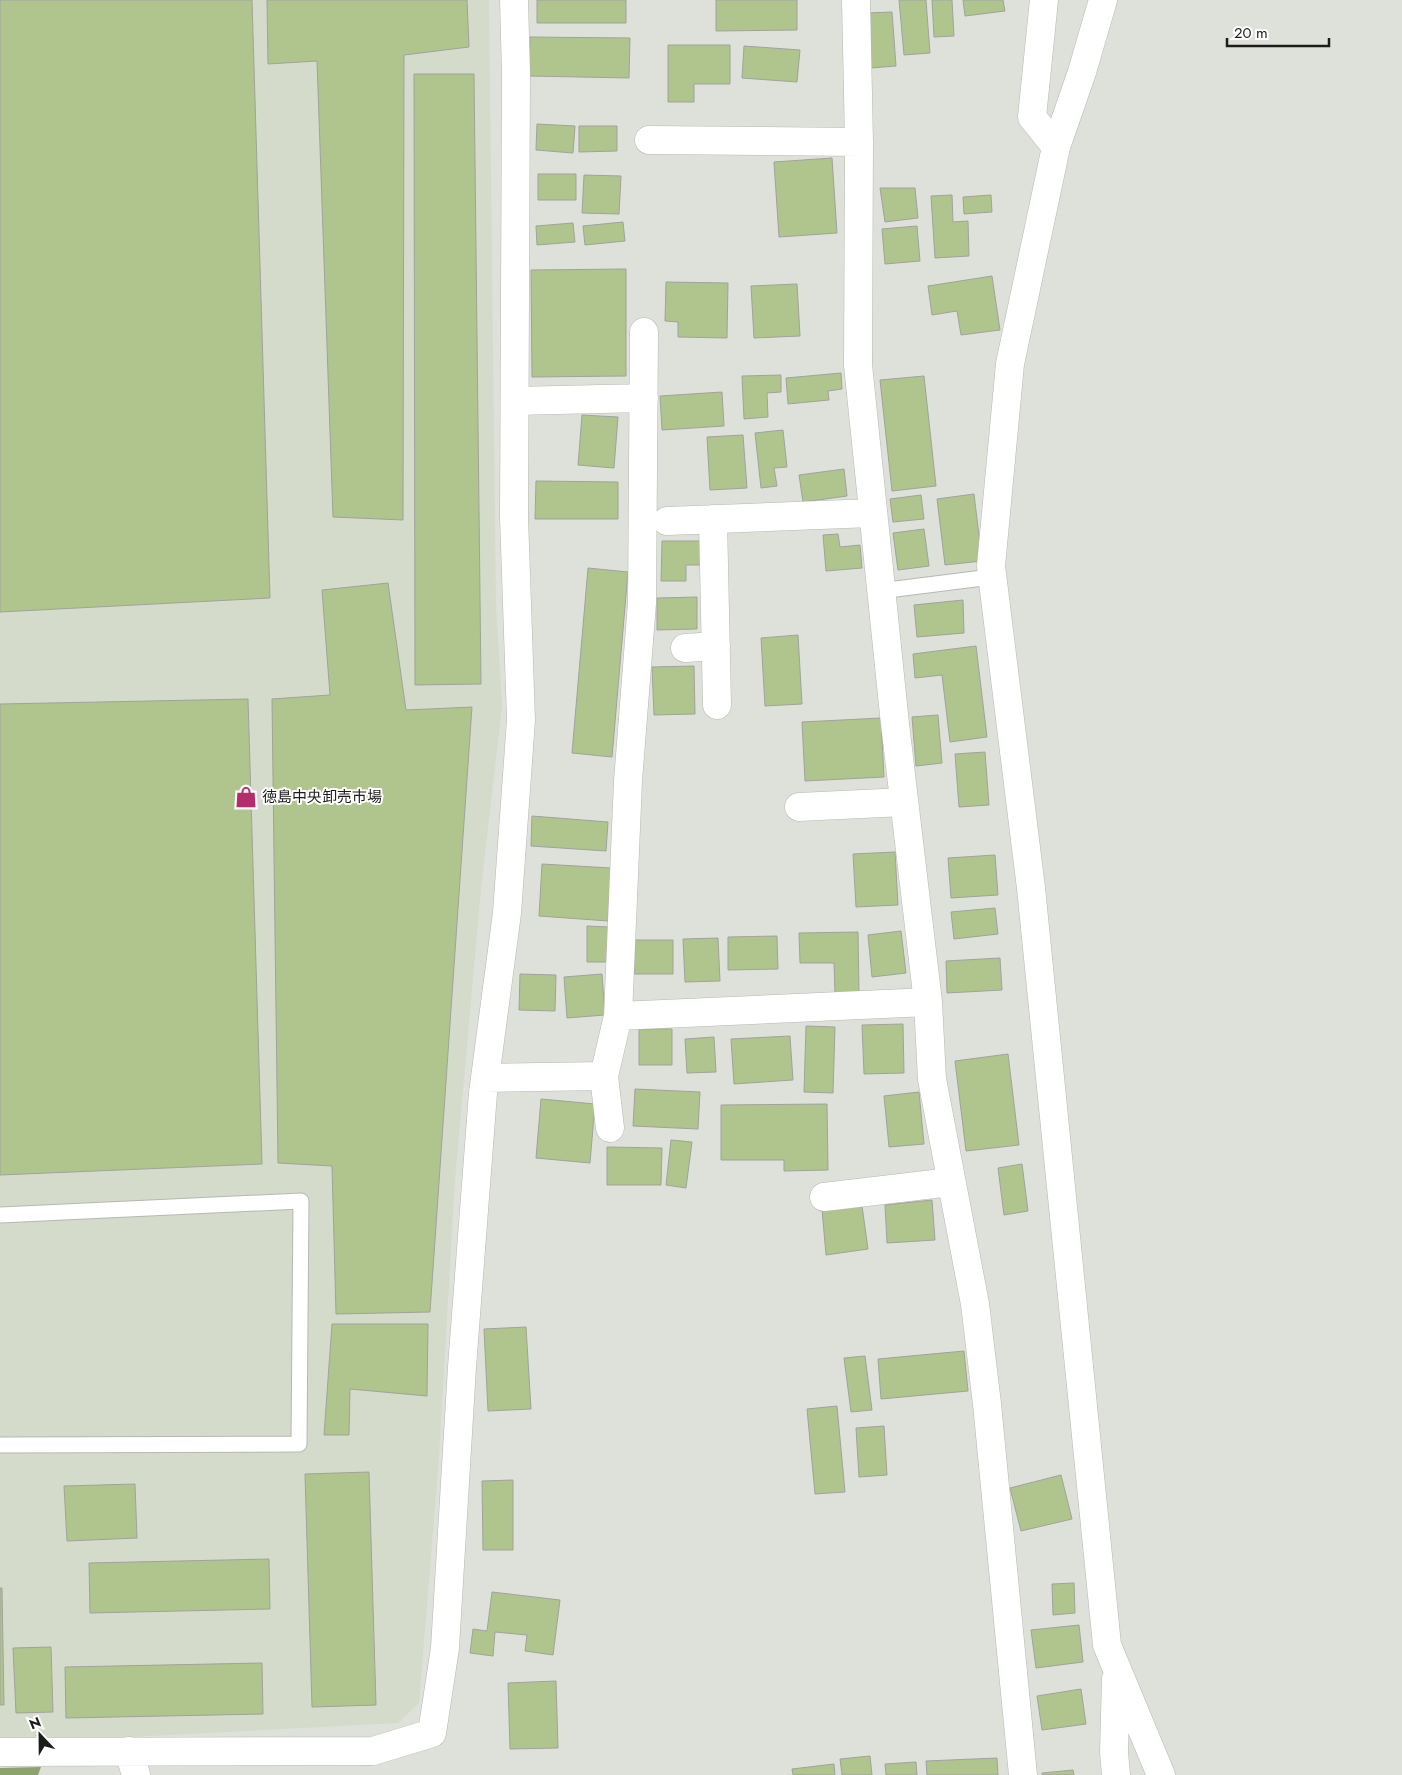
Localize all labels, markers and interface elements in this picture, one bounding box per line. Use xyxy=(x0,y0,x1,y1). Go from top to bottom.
scale bar xyxy=(1227,15,1330,47)
text: 20 m xyxy=(1234,22,1268,44)
shop icon: 徳島中央卸売市場 xyxy=(233,784,259,810)
place label: 徳島中央卸売市場 xyxy=(262,786,382,808)
north arrow xyxy=(15,1710,65,1760)
text: N xyxy=(26,1712,44,1734)

